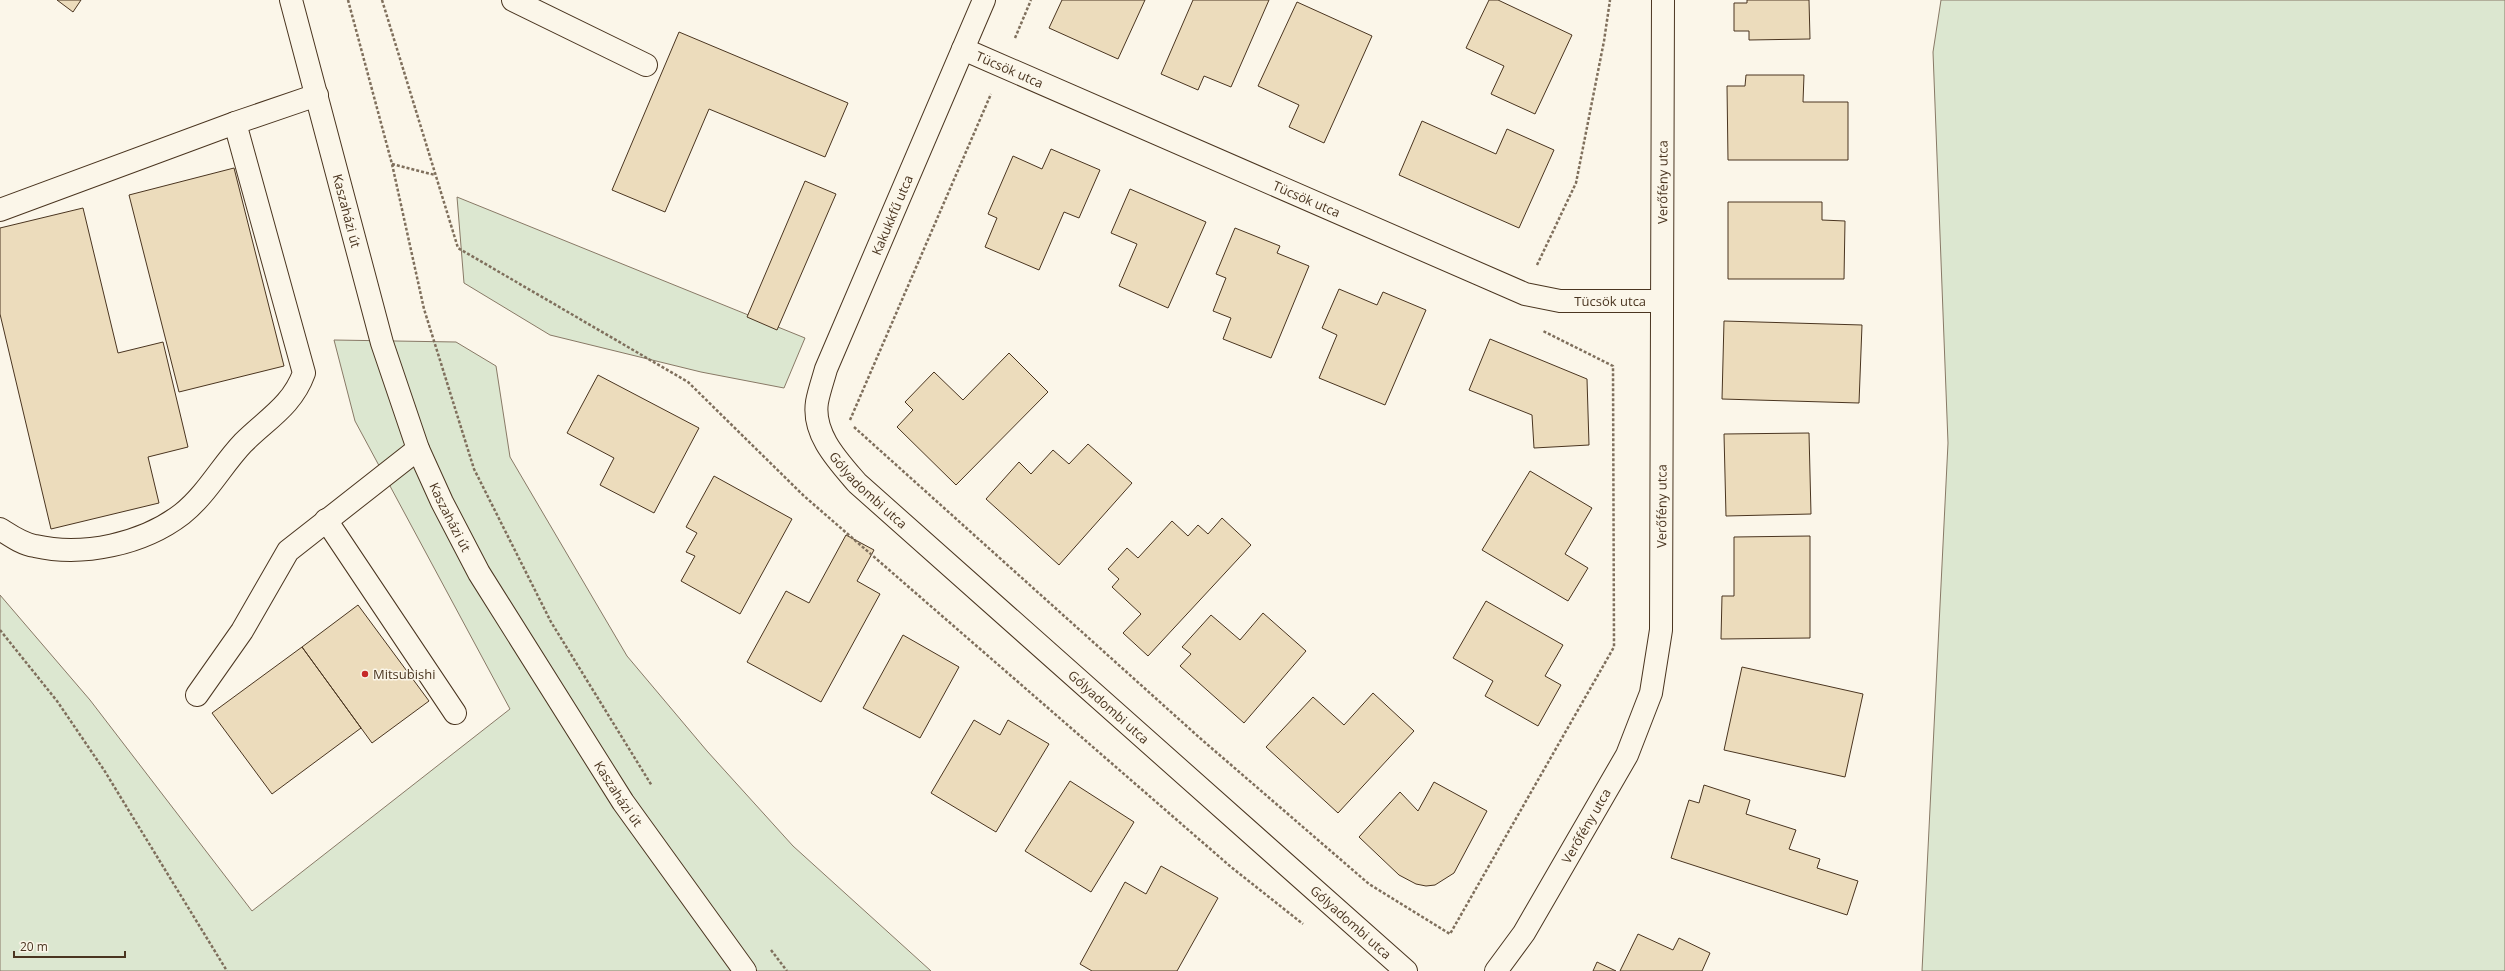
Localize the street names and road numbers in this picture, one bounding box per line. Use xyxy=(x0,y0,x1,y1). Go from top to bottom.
street label: Tücsök utca xyxy=(973,47,1046,92)
street label: Verőfény utca xyxy=(1653,140,1672,224)
street label: Kaszaházi út xyxy=(329,172,365,250)
street label: Kakukkfű utca xyxy=(867,172,917,258)
street label: Tücsök utca xyxy=(1270,176,1343,221)
street label: Tücsök utca xyxy=(1574,292,1646,310)
street label: Gólyadombi utca xyxy=(825,448,911,533)
street label: Verőfény utca xyxy=(1652,464,1671,548)
street label: Kaszaházi út xyxy=(425,479,475,555)
street label: Gólyadombi utca xyxy=(1064,666,1153,748)
street label: Kaszaházi út xyxy=(590,757,647,830)
street label: Verőfény utca xyxy=(1557,785,1615,867)
street label: Gólyadombi utca xyxy=(1307,881,1395,963)

